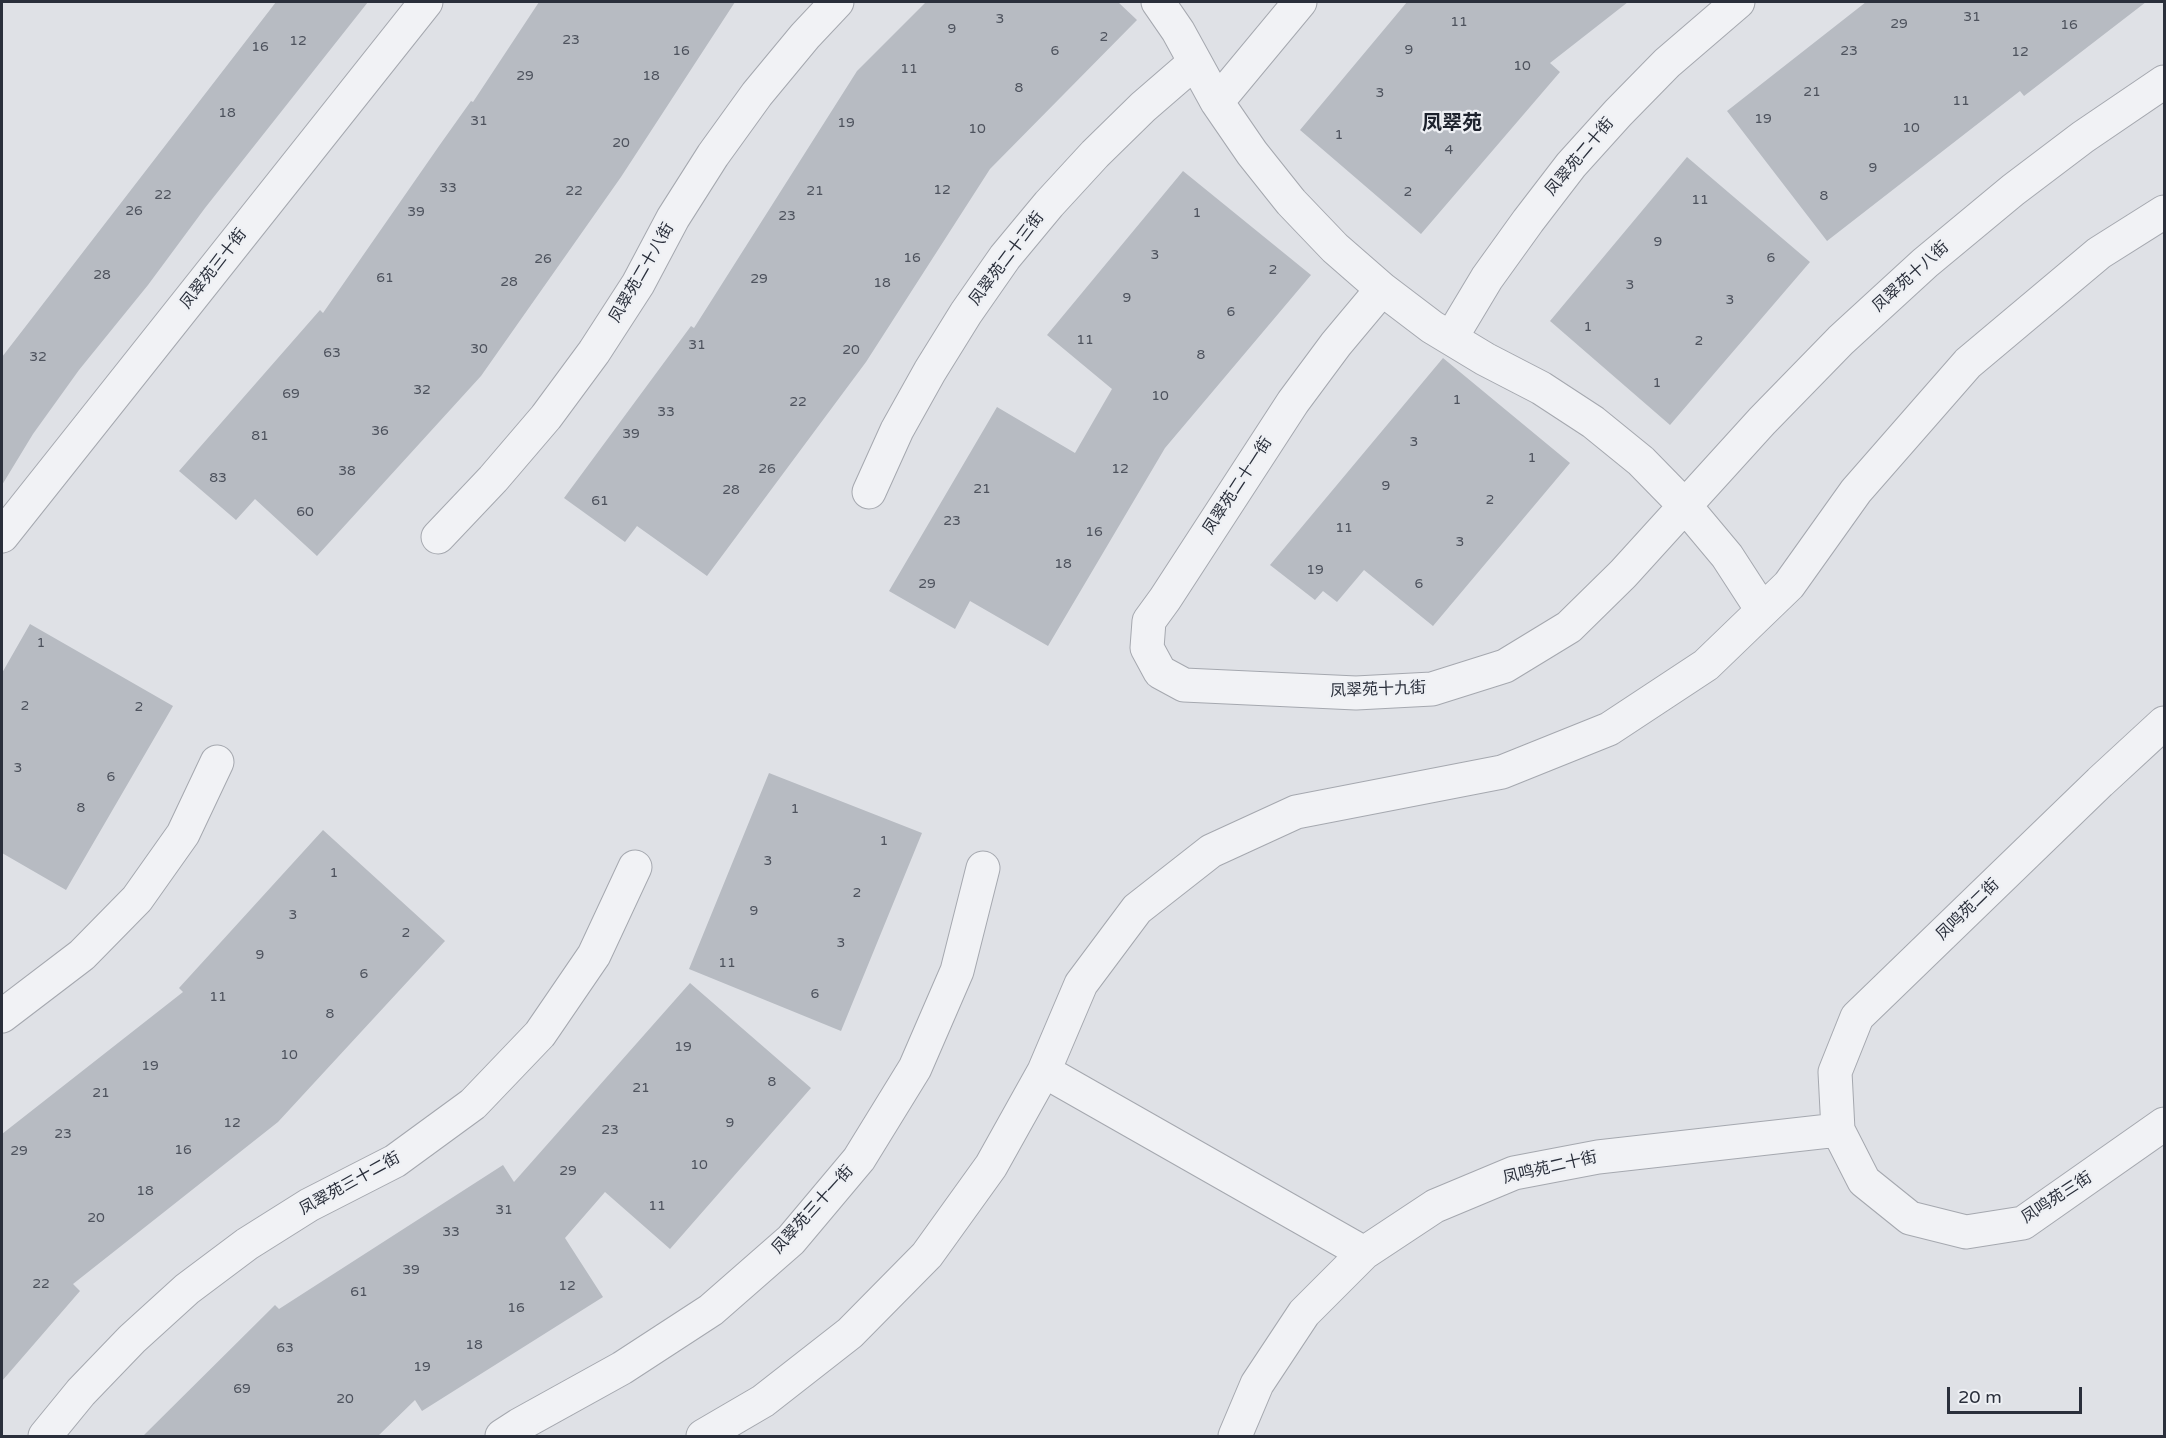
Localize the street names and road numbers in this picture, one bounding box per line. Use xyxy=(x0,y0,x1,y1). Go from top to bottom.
street label: 凤翠苑二十街 xyxy=(1542,114,1618,200)
street label: 凤翠苑二十三街 xyxy=(966,208,1048,310)
street label: 凤翠苑二十八街 xyxy=(606,220,678,326)
street label: 凤翠苑三十街 xyxy=(177,225,251,313)
street label: 凤翠苑十八街 xyxy=(1869,238,1953,316)
street label: 凤翠苑二十一街 xyxy=(1199,434,1277,538)
street label: 凤翠苑十九街 xyxy=(1330,679,1426,701)
street label: 凤鸣苑二街 xyxy=(1933,875,2003,945)
street label: 凤翠苑三十二街 xyxy=(296,1148,404,1220)
street label: 凤鸣苑二十街 xyxy=(1501,1148,1599,1188)
street label: 凤翠苑三十一街 xyxy=(768,1162,858,1258)
street label: 凤鸣苑三街 xyxy=(2018,1168,2096,1228)

